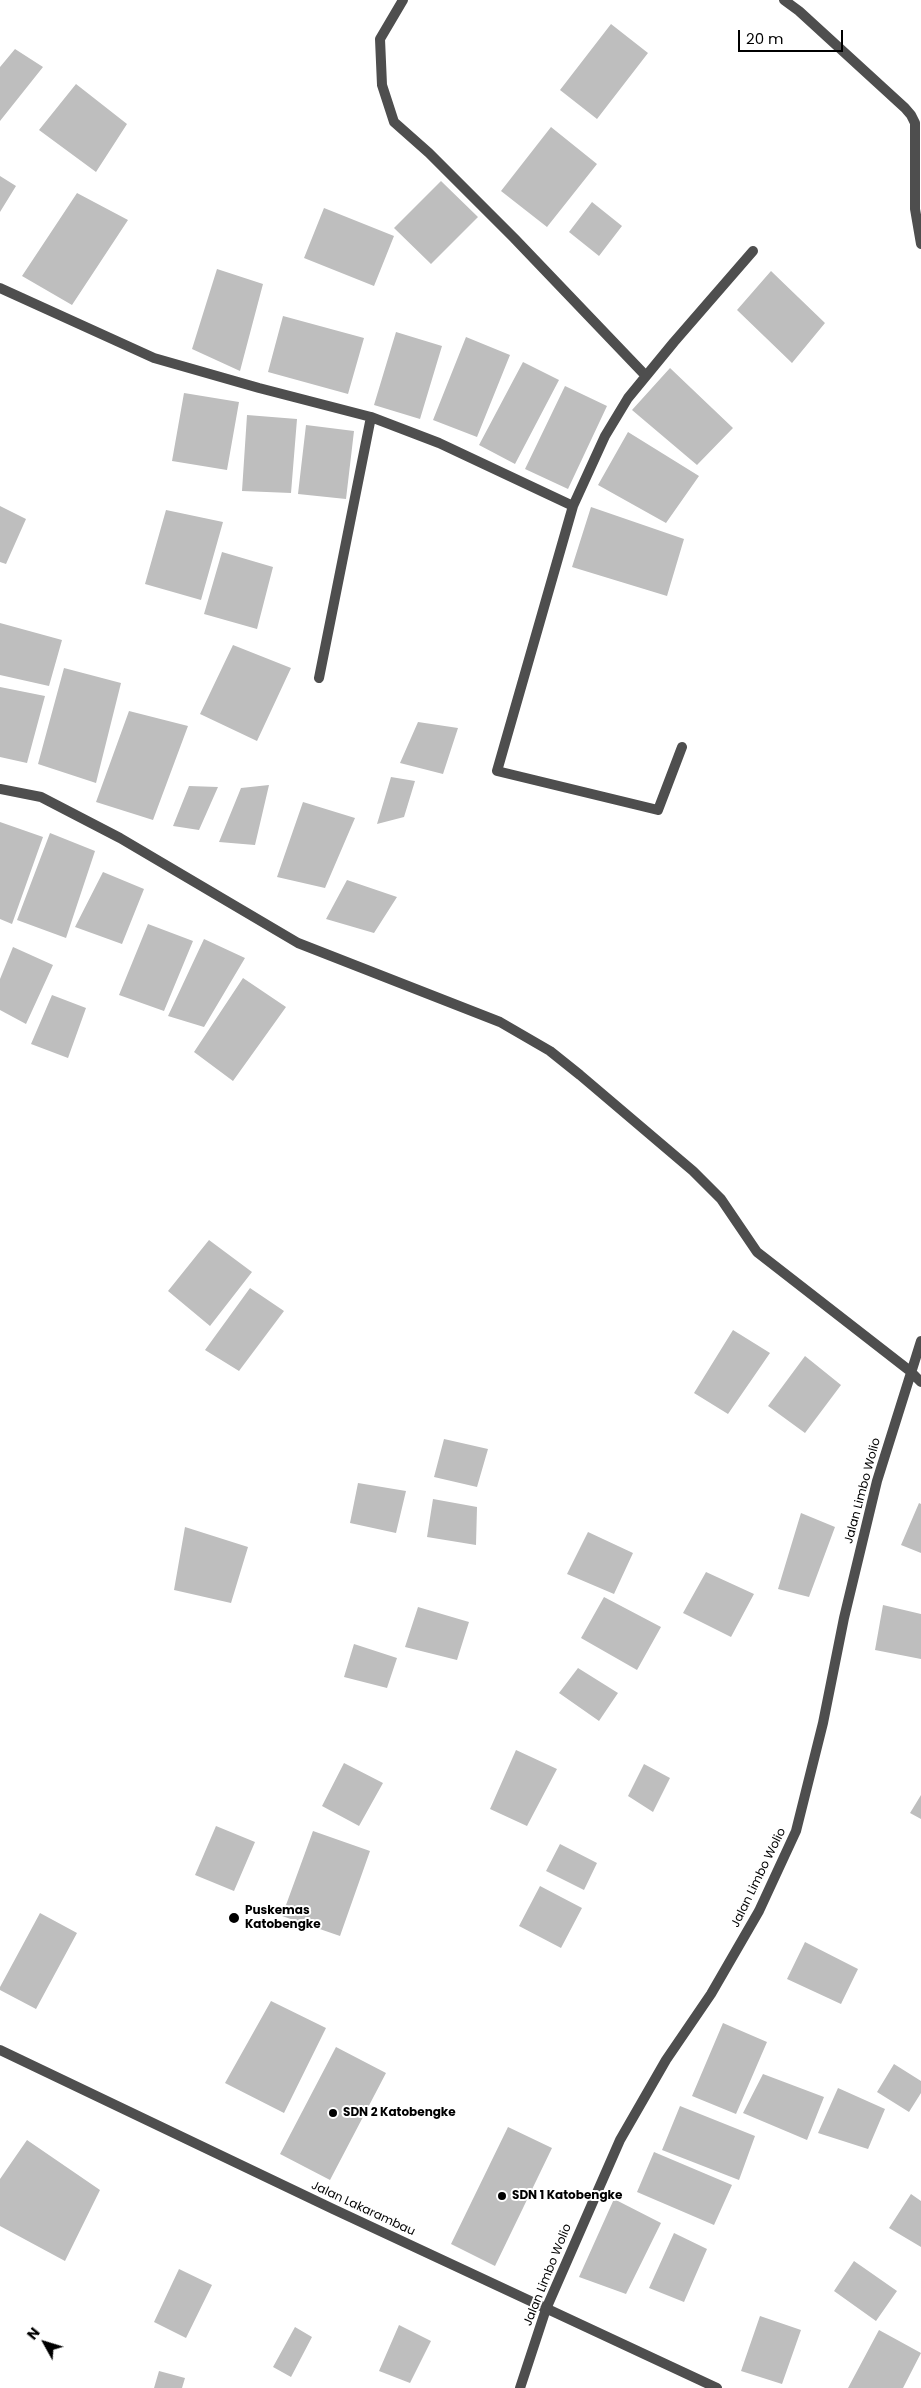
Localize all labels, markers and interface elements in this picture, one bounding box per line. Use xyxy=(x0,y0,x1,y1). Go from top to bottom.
scale bar xyxy=(741,20,846,52)
text: 20 m xyxy=(746,28,784,49)
street label: Jalan Limbo Wolio xyxy=(842,1437,884,1545)
street label: Jalan Limbo Wolio xyxy=(729,1826,789,1930)
place label: Puskemas Katobengke xyxy=(245,1904,321,1932)
marker: Puskemas Katobengke xyxy=(227,1911,241,1925)
place label: SDN 2 Katobengke xyxy=(343,2106,456,2120)
marker: SDN 2 Katobengke xyxy=(327,2107,339,2119)
street label: Jalan Lakarambau xyxy=(309,2179,417,2239)
place label: SDN 1 Katobengke xyxy=(512,2189,622,2203)
marker: SDN 1 Katobengke xyxy=(496,2190,508,2202)
street label: Jalan Limbo Wolio xyxy=(521,2222,575,2328)
north arrow xyxy=(20,2318,70,2368)
text: N xyxy=(22,2323,44,2344)

